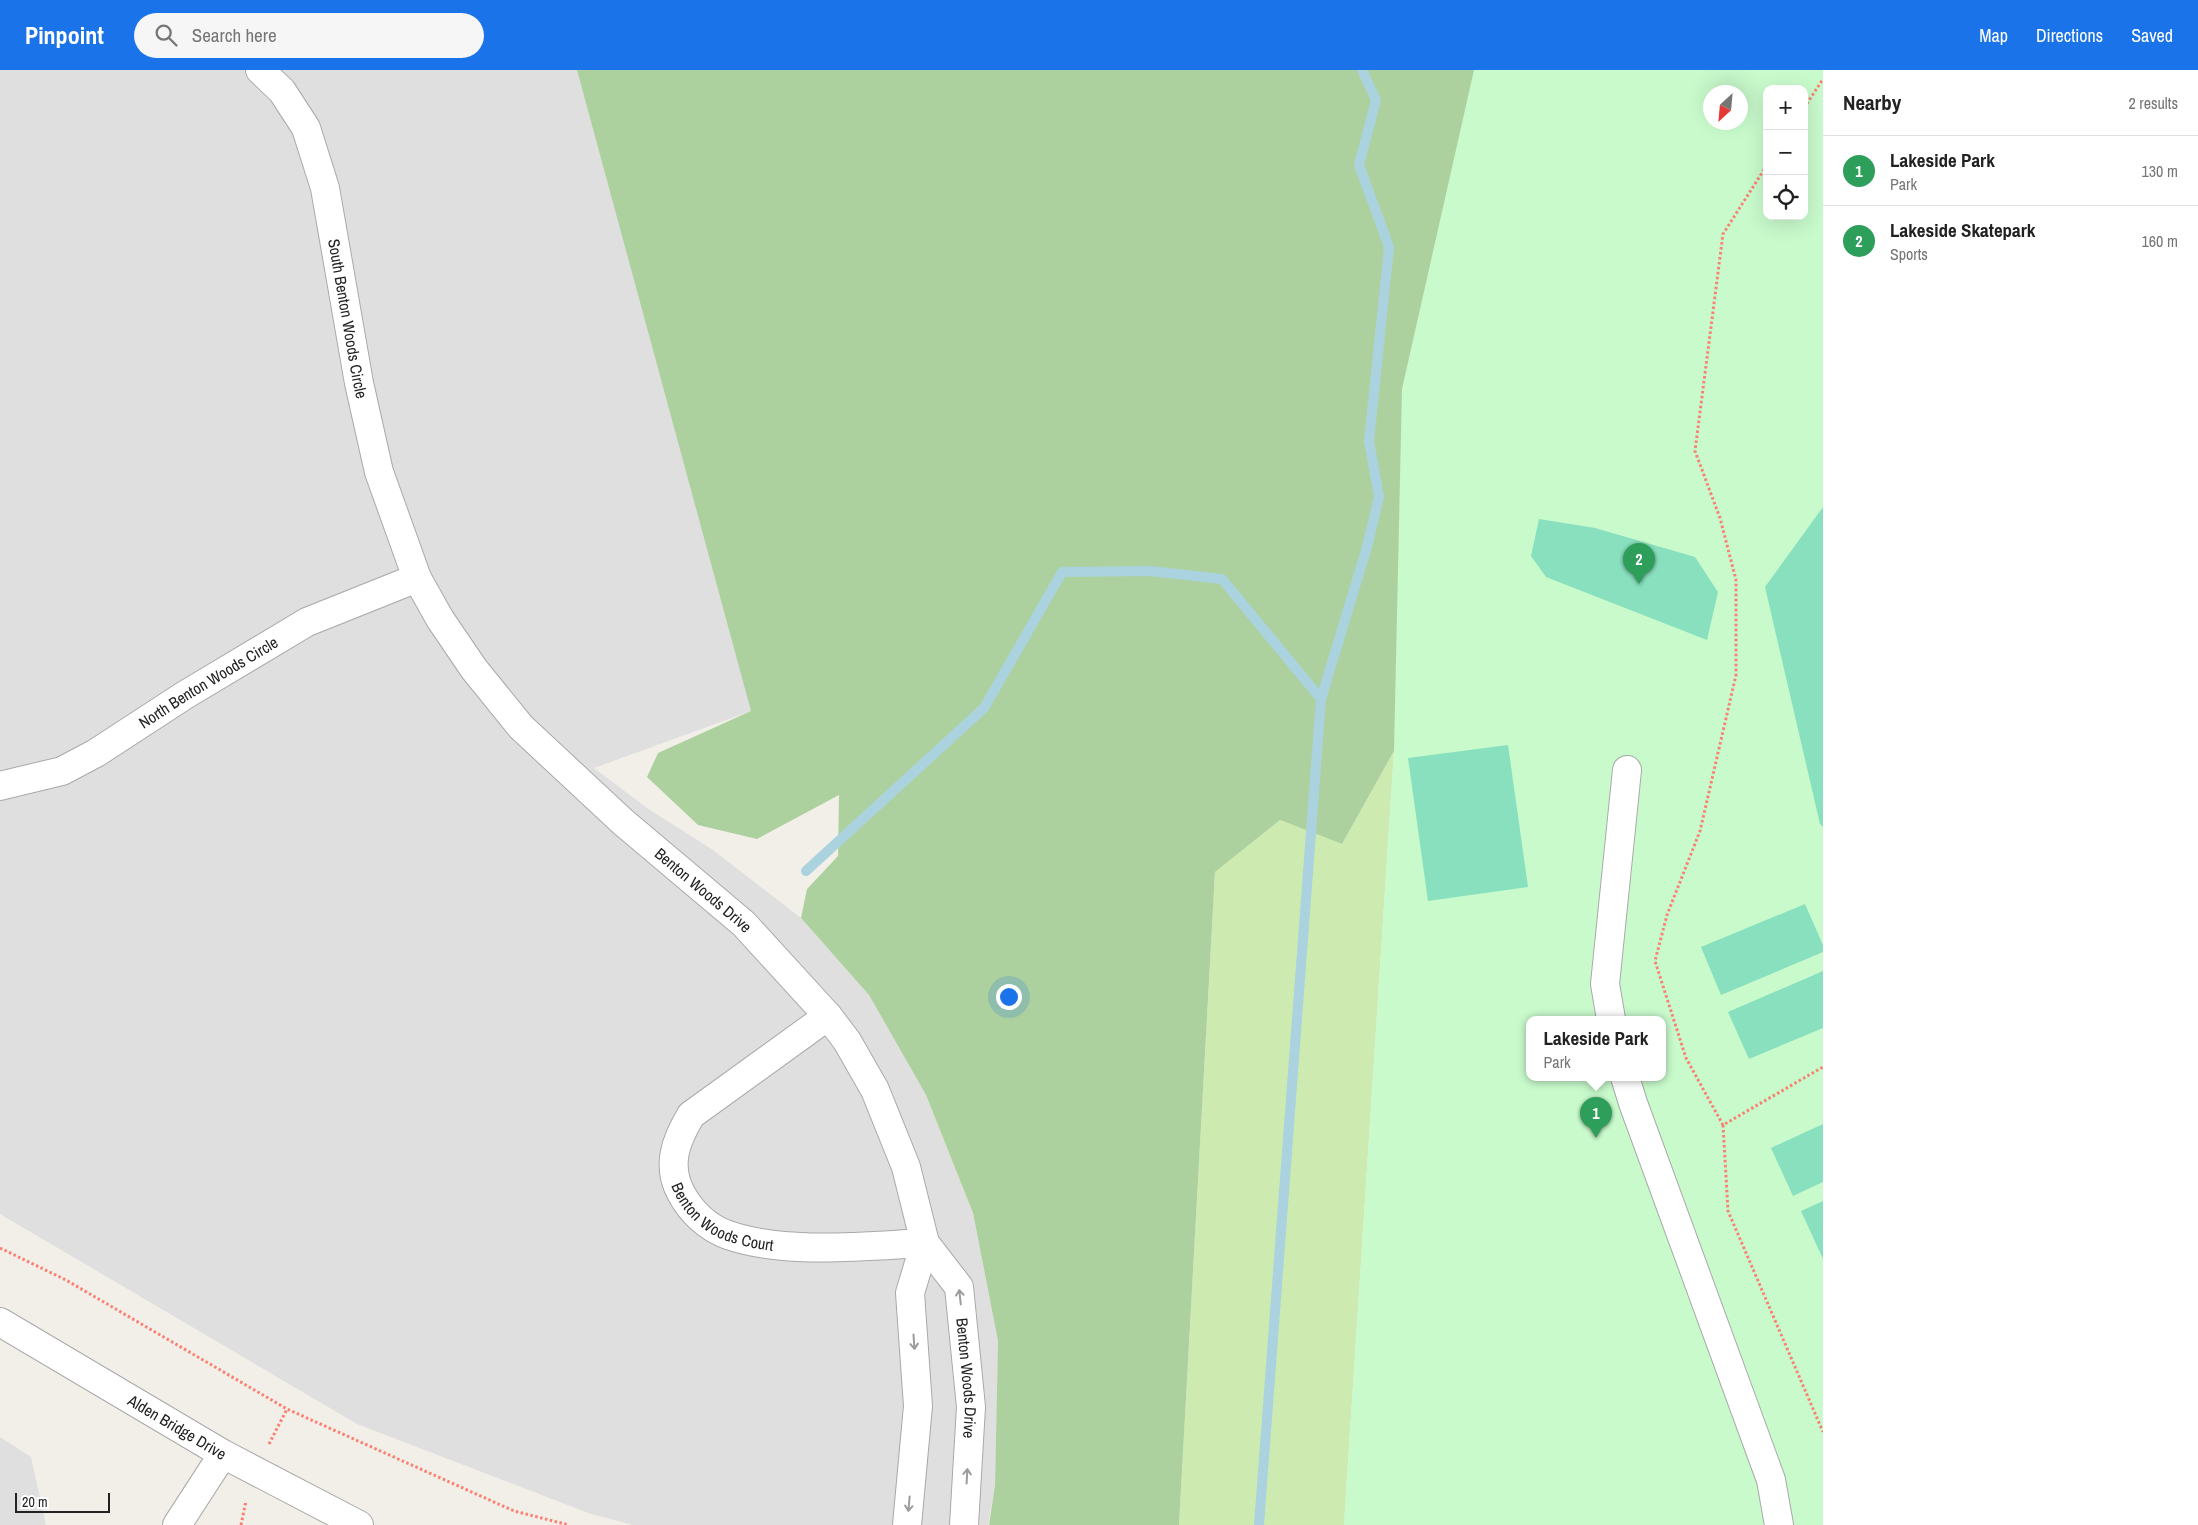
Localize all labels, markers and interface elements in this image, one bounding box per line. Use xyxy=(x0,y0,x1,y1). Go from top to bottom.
search box xyxy=(134,13,484,58)
text: Pinpoint xyxy=(25,19,104,51)
icon: search xyxy=(152,21,180,49)
text: Search here xyxy=(192,22,277,48)
text: Map xyxy=(1979,23,2008,48)
text: Directions xyxy=(2036,23,2103,48)
text: Saved xyxy=(2131,23,2173,48)
north arrow xyxy=(1703,85,1748,130)
map controls xyxy=(1763,85,1808,220)
button: + xyxy=(1763,85,1808,130)
text: Nearby xyxy=(1843,88,1901,117)
text: 2 results xyxy=(2128,92,2178,114)
button: − xyxy=(1763,130,1808,175)
text: Lakeside Park xyxy=(1890,147,1995,173)
text: 1 xyxy=(1855,160,1863,182)
text: 130 m xyxy=(2142,160,2178,182)
text: Park xyxy=(1890,173,1917,195)
button: locate xyxy=(1763,175,1808,220)
text: Lakeside Skatepark xyxy=(1890,217,2036,243)
text: 2 xyxy=(1855,230,1863,252)
text: 160 m xyxy=(2142,230,2178,252)
street label: South Benton Woods Circle xyxy=(323,237,373,401)
text: Sports xyxy=(1890,243,1928,265)
pin: 2 xyxy=(1623,543,1655,584)
street label: North Benton Woods Circle xyxy=(134,631,282,733)
street label: Benton Woods Drive xyxy=(650,842,757,937)
your location xyxy=(996,984,1022,1010)
popup xyxy=(1526,1016,1666,1081)
text: Lakeside Park xyxy=(1544,1025,1648,1051)
text: Park xyxy=(1544,1051,1571,1073)
pin: 1 xyxy=(1580,1097,1612,1138)
street label: Benton Woods Court xyxy=(666,1179,775,1256)
one-way arrow xyxy=(955,1289,965,1305)
street label: Benton Woods Drive xyxy=(951,1317,982,1439)
one-way arrow xyxy=(909,1334,918,1350)
street label: Alden Bridge Drive xyxy=(123,1389,231,1465)
one-way arrow xyxy=(962,1469,971,1485)
scale bar xyxy=(15,1490,110,1513)
text: 20 m xyxy=(22,1493,48,1511)
one-way arrow xyxy=(904,1496,914,1512)

